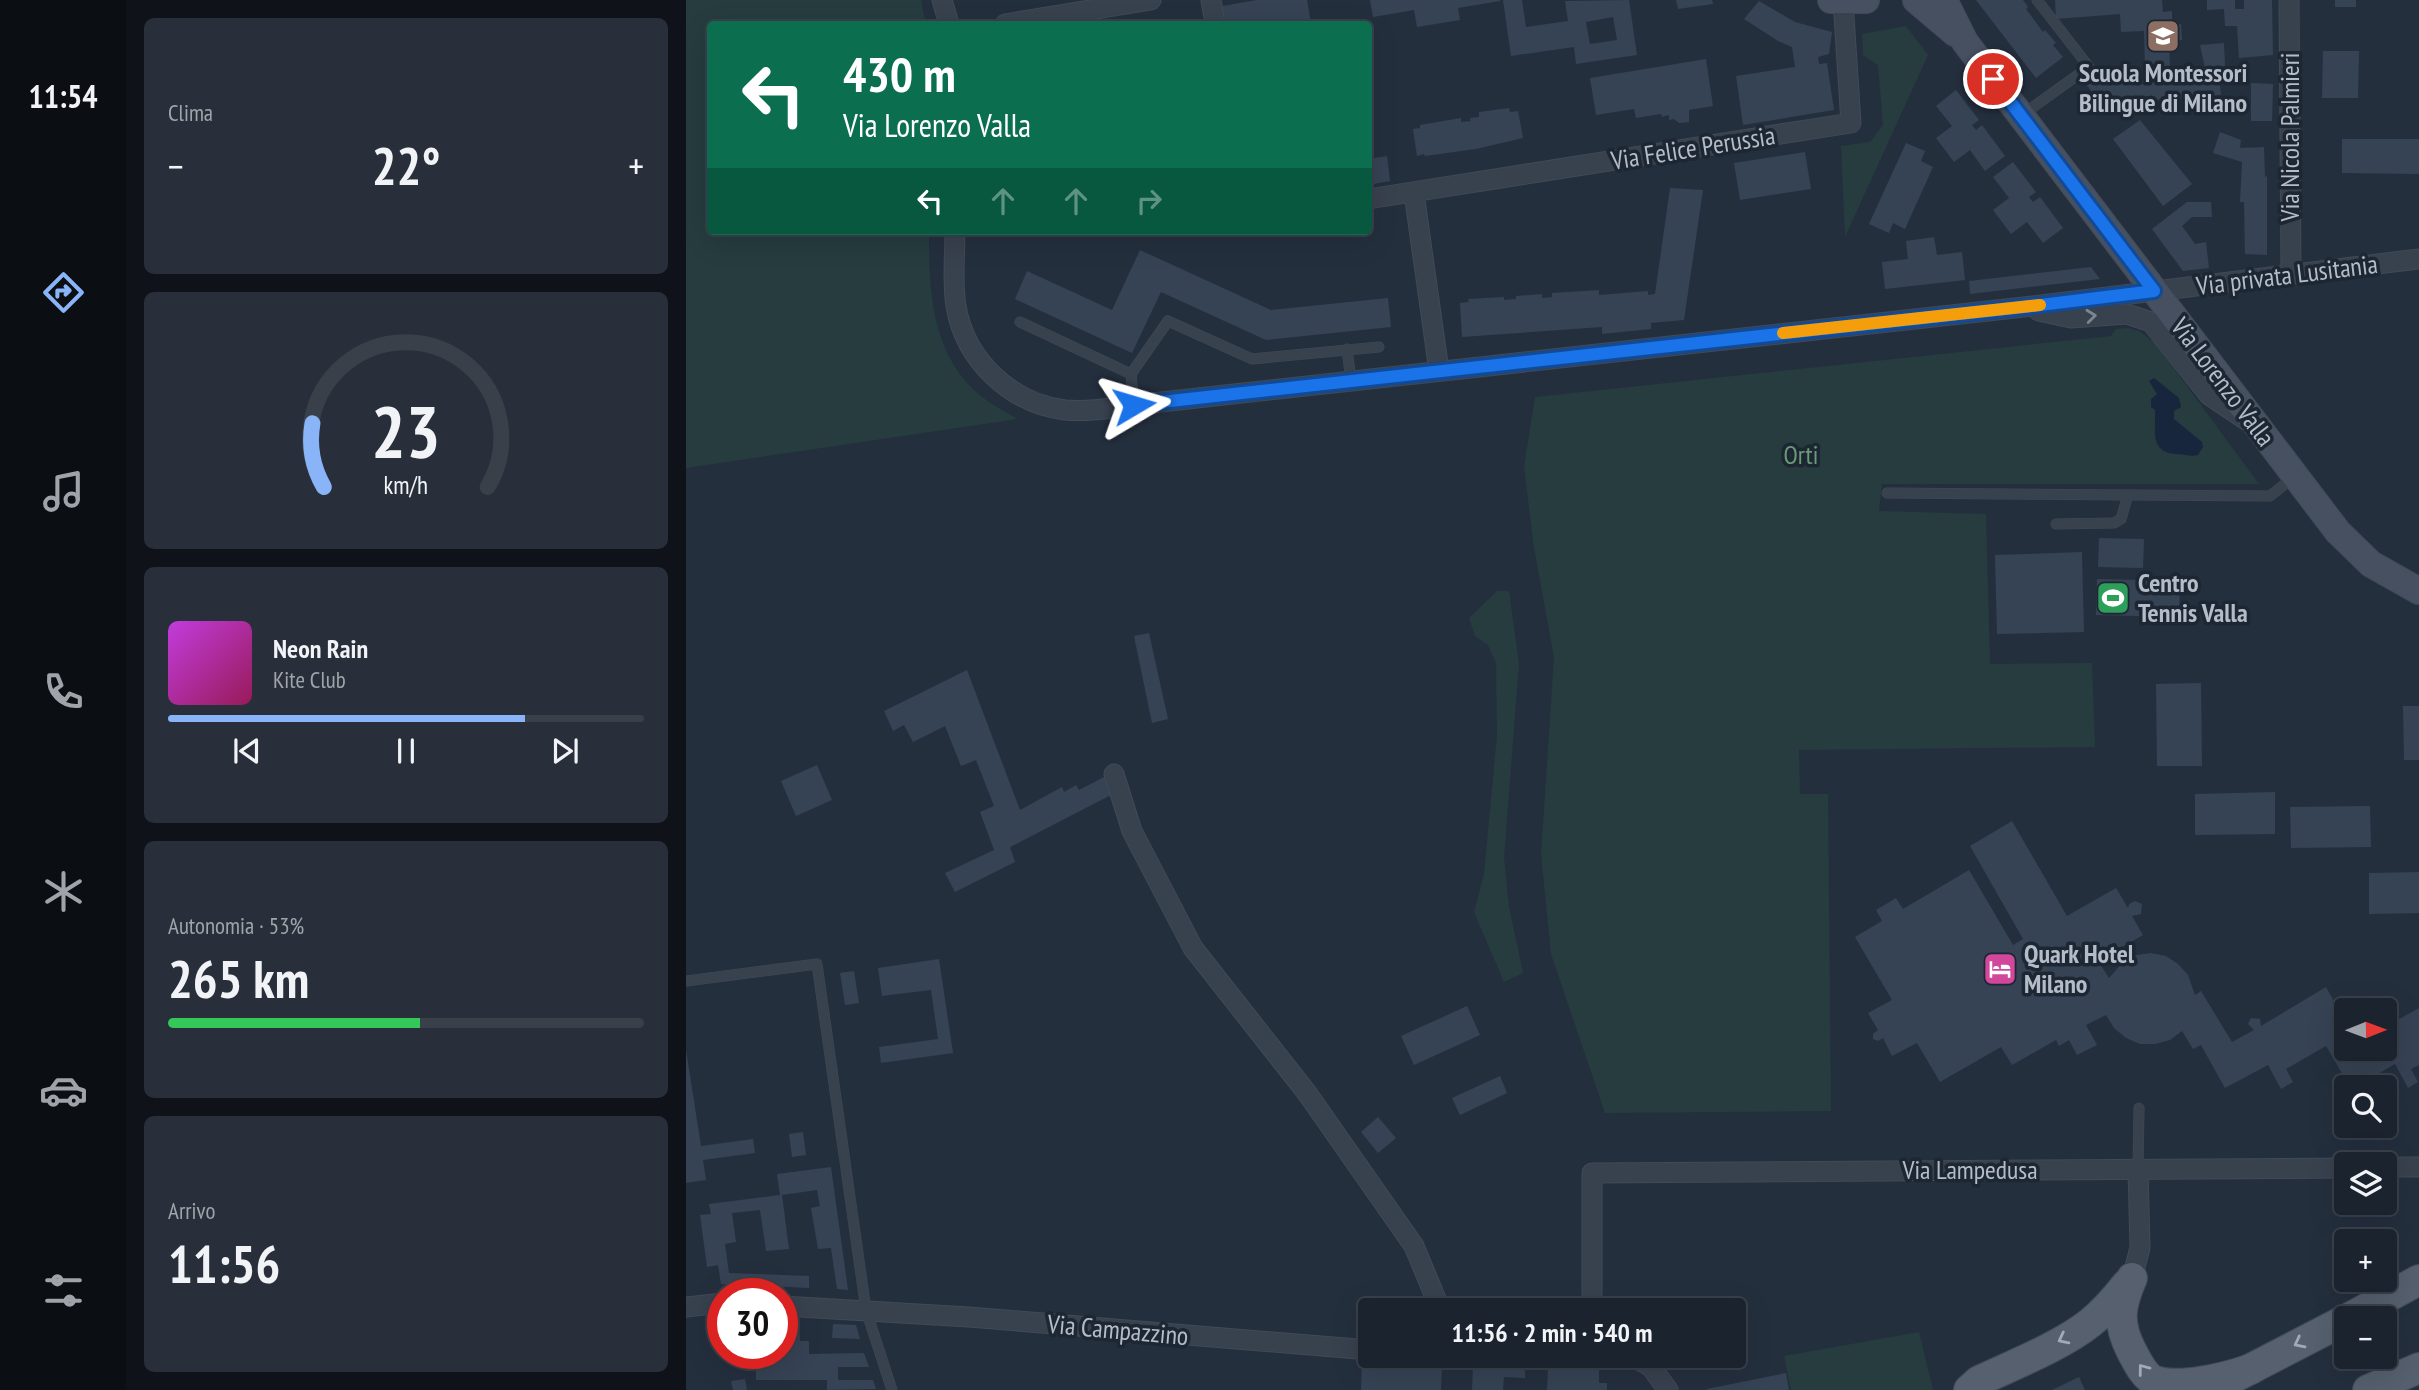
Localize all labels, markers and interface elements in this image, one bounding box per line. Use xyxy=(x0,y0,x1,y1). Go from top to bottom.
school or university icon: Scuola Montessori Bilingue di Milano xyxy=(2144,17,2182,55)
text: 430 m xyxy=(843,42,956,106)
icon: left xyxy=(728,49,819,140)
pin xyxy=(1963,49,2023,109)
street label: Via Nicola Palmieri xyxy=(2273,53,2306,222)
place label: Scuola Montessori Bilingue di Milano xyxy=(2079,56,2247,119)
icon: arrive xyxy=(1974,60,2012,98)
text: 11:54 xyxy=(28,75,98,117)
text: Clima xyxy=(168,98,213,127)
text: Via Lorenzo Valla xyxy=(843,104,1031,146)
street label: Via Felice Perussia xyxy=(1608,118,1777,177)
text: 22° xyxy=(372,132,440,199)
text: − xyxy=(168,141,184,190)
text: + xyxy=(628,141,644,190)
icon: left xyxy=(911,182,949,220)
icon: ahead xyxy=(984,182,1022,220)
icon: ahead xyxy=(1057,182,1095,220)
icon: right xyxy=(1130,182,1168,220)
street label: Via privata Lusitania xyxy=(2193,247,2379,302)
icon: directions xyxy=(39,268,88,317)
one-way arrow xyxy=(2086,309,2097,324)
street label: Via Lorenzo Valla xyxy=(2164,310,2283,453)
position arrow xyxy=(1097,368,1171,442)
text: 23 xyxy=(371,383,441,477)
park label: Orti xyxy=(1784,438,1818,471)
icon: music xyxy=(39,467,88,516)
text: km/h xyxy=(384,468,428,500)
place label: Centro Tennis Valla xyxy=(2138,566,2248,629)
sports icon: Centro Tennis Valla xyxy=(2094,579,2132,617)
text: Neon Rain xyxy=(273,632,368,665)
text: Kite Club xyxy=(273,665,346,694)
icon: phone xyxy=(39,667,88,716)
icon: previous xyxy=(228,732,266,770)
icon: pause xyxy=(387,732,425,770)
icon: next xyxy=(546,732,584,770)
icon: climate xyxy=(39,867,88,916)
text: Autonomia · 53% xyxy=(168,911,304,940)
place label: Quark Hotel Milano xyxy=(2024,937,2135,1000)
text: 265 km xyxy=(168,945,309,1012)
hotel icon: Quark Hotel Milano xyxy=(1981,950,2019,988)
north arrow xyxy=(2334,998,2398,1060)
map controls xyxy=(2334,998,2397,1369)
icon: car xyxy=(39,1066,88,1115)
button: search xyxy=(2334,1075,2397,1138)
button: layers xyxy=(2334,1152,2397,1215)
street label: Via Lampedusa xyxy=(1901,1153,2038,1186)
text: Arrivo xyxy=(168,1196,215,1225)
button: + xyxy=(2334,1229,2397,1292)
text: 11:56 xyxy=(168,1230,280,1297)
icon: filters xyxy=(39,1266,88,1315)
speed limit sign: 30 xyxy=(707,1278,798,1369)
button: − xyxy=(2334,1306,2397,1369)
street label: Via Campazzino xyxy=(1045,1307,1190,1352)
text: 11:56 · 2 min · 540 m xyxy=(1452,1316,1652,1349)
one-way arrow xyxy=(2058,1331,2070,1345)
one-way arrow xyxy=(2294,1335,2306,1349)
one-way arrow xyxy=(2139,1364,2151,1377)

